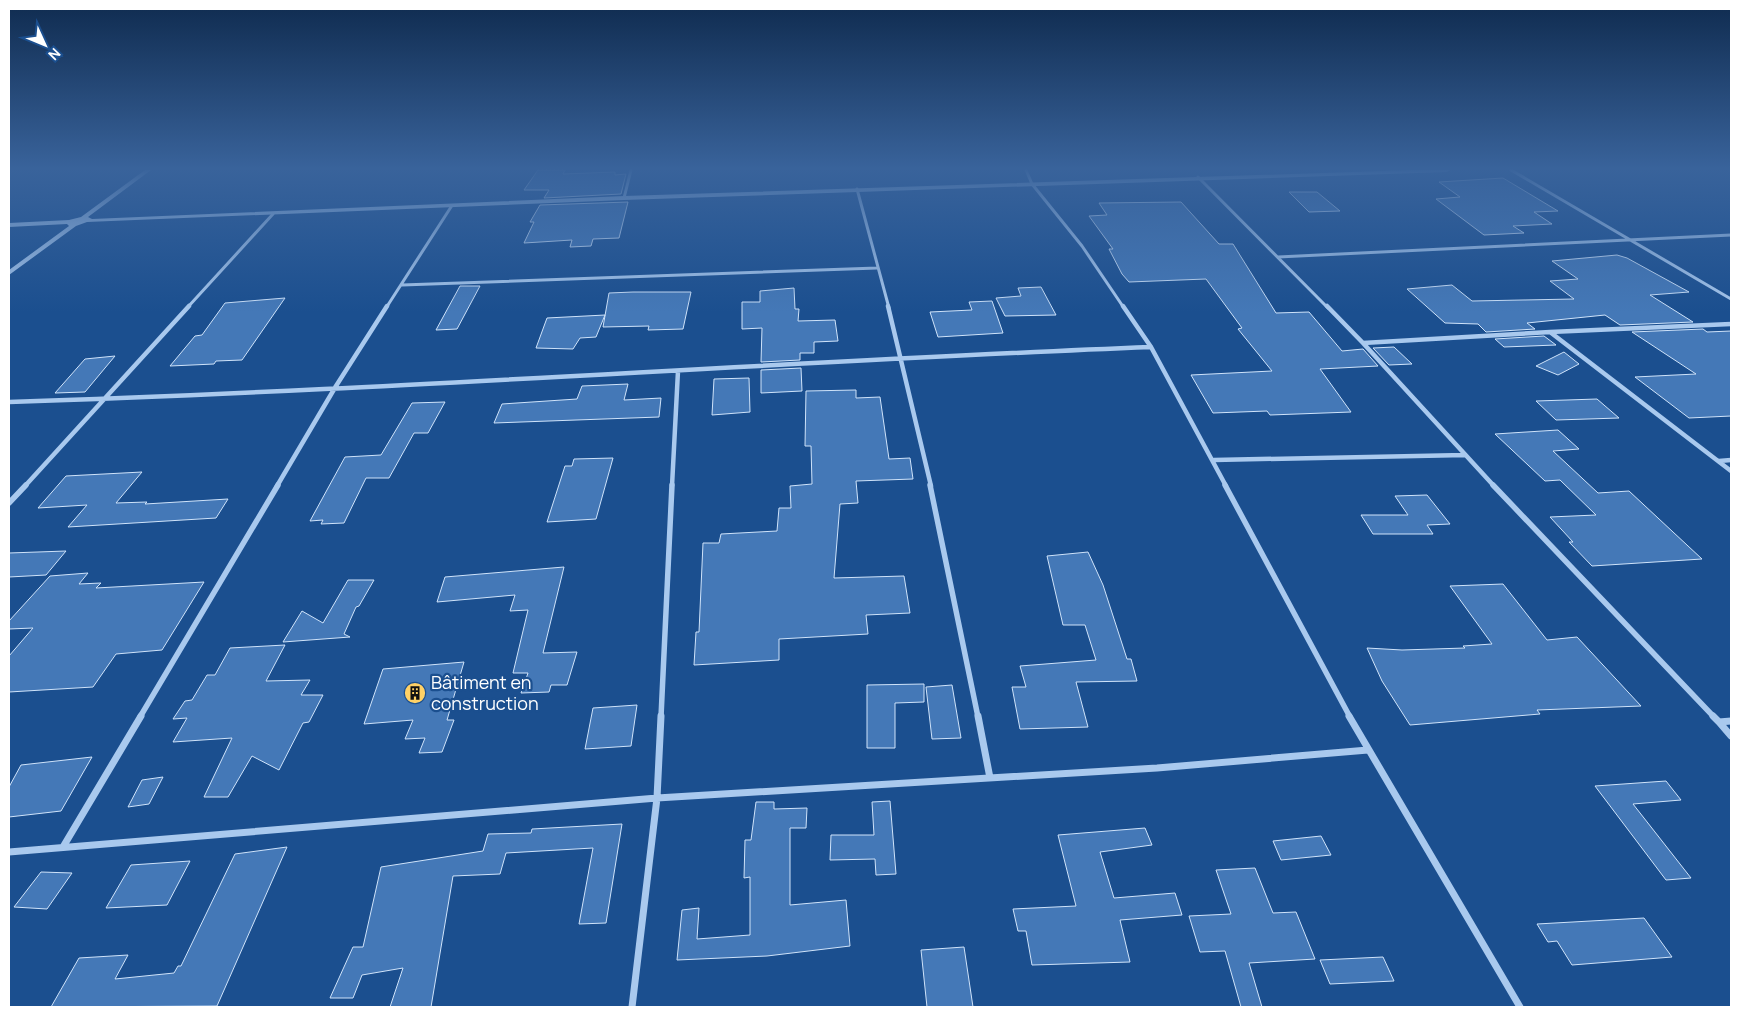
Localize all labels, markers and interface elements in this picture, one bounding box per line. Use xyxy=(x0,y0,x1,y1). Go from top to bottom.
north arrow xyxy=(20,20,70,70)
text: N xyxy=(44,44,65,65)
place label: Bâtiment en construction xyxy=(431,670,539,715)
building icon: Bâtiment en construction xyxy=(403,681,427,705)

